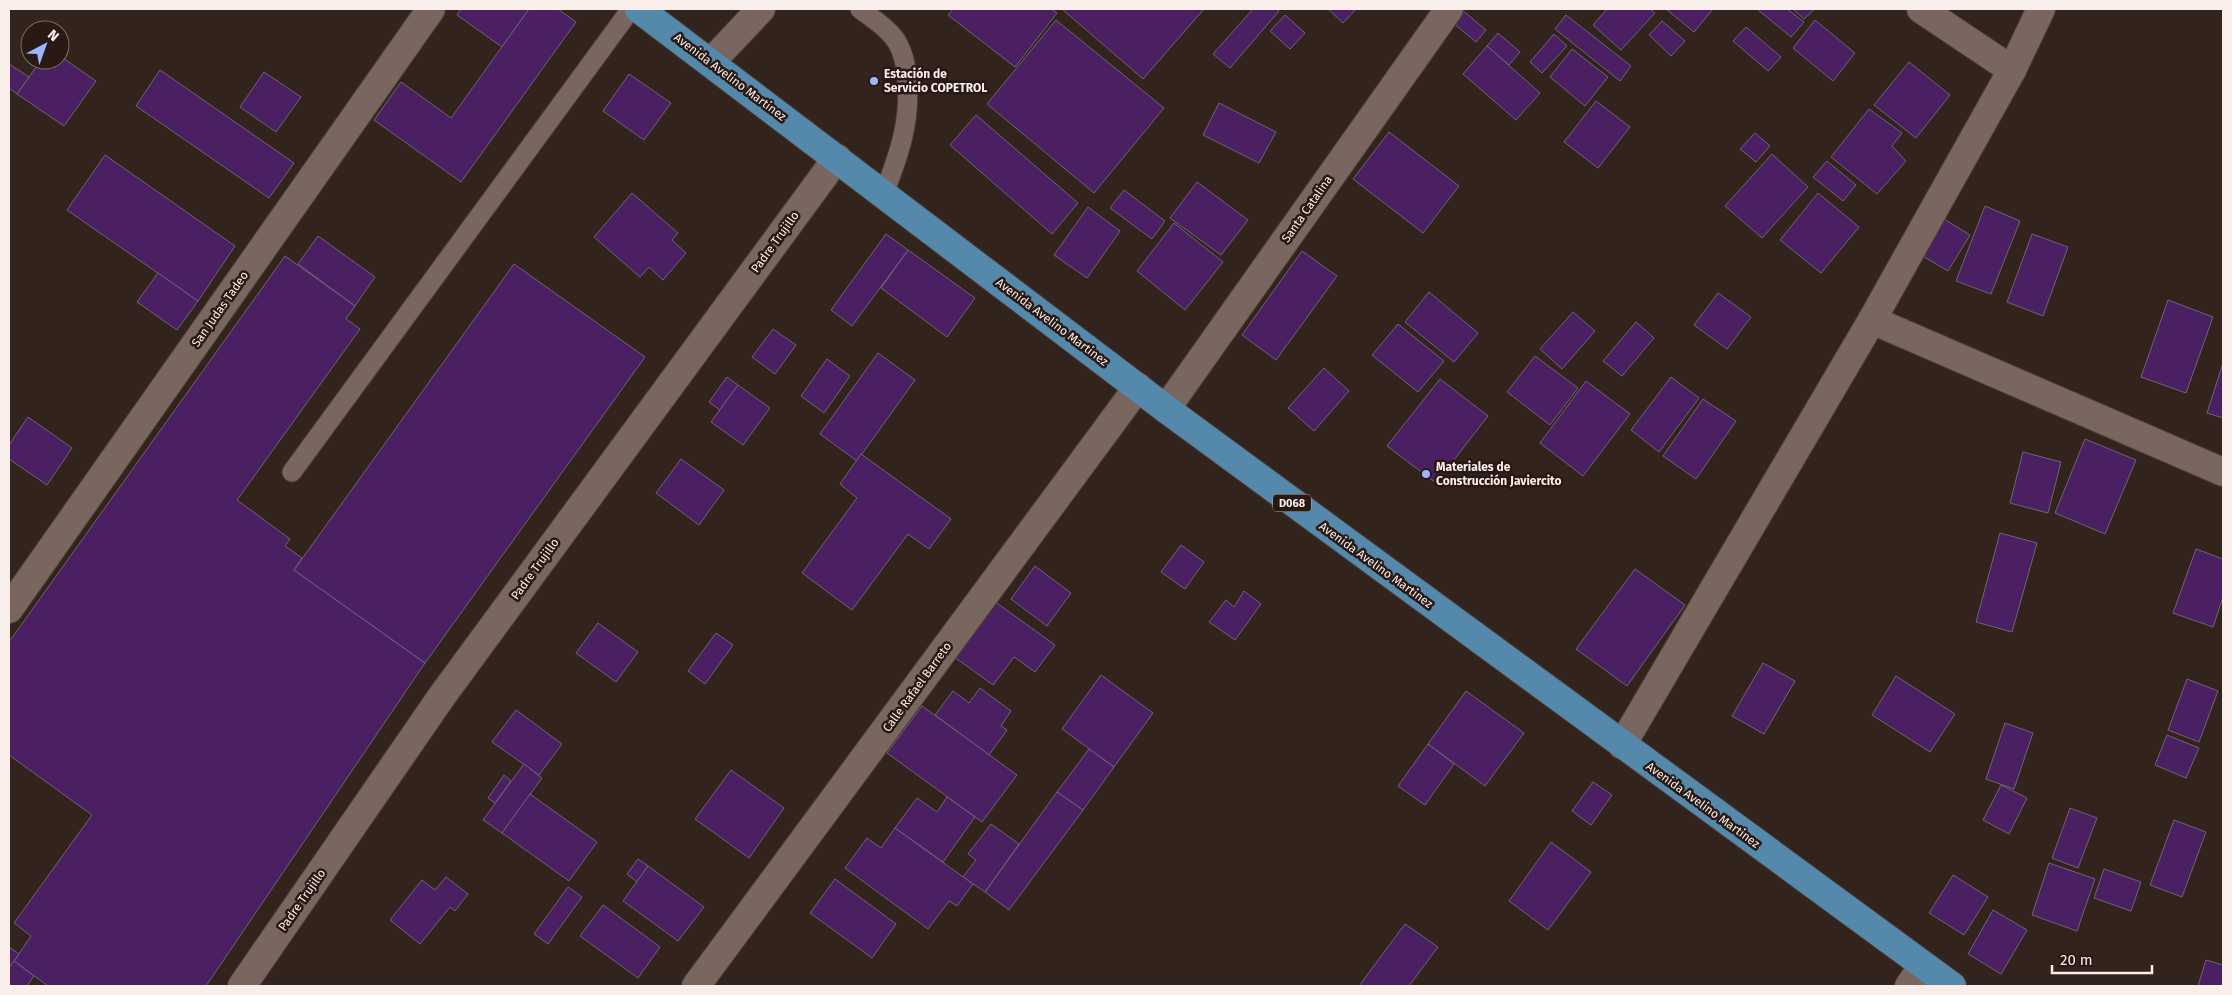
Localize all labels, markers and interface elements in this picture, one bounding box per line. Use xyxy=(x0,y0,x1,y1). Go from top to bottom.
north arrow xyxy=(20,20,70,70)
text: N xyxy=(44,26,62,45)
street label: Avenida Avelino Martinez xyxy=(671,30,789,124)
place label: Estación de Servicio COPETROL xyxy=(884,67,987,95)
marker: Estación de Servicio COPETROL xyxy=(868,75,880,87)
street label: Santa Catalina xyxy=(1279,173,1335,245)
street label: Padre Trujillo xyxy=(748,209,802,275)
street label: San Judas Tadeo xyxy=(189,268,251,350)
street label: Avenida Avelino Martinez xyxy=(993,275,1111,369)
place label: Materiales de Construcción Javiercito xyxy=(1436,460,1562,488)
marker: Materiales de Construcción Javiercito xyxy=(1420,468,1432,480)
road number: D068 xyxy=(1273,494,1311,512)
street label: Avenida Avelino Martinez xyxy=(1316,519,1436,611)
street label: Padre Trujillo xyxy=(508,536,562,602)
street label: Calle Rafael Barreto xyxy=(880,639,954,735)
street label: Avenida Avelino Martinez xyxy=(1643,759,1763,851)
street label: Padre Trujillo xyxy=(276,866,328,934)
scale bar xyxy=(2052,942,2152,974)
text: 20 m xyxy=(2060,951,2093,969)

